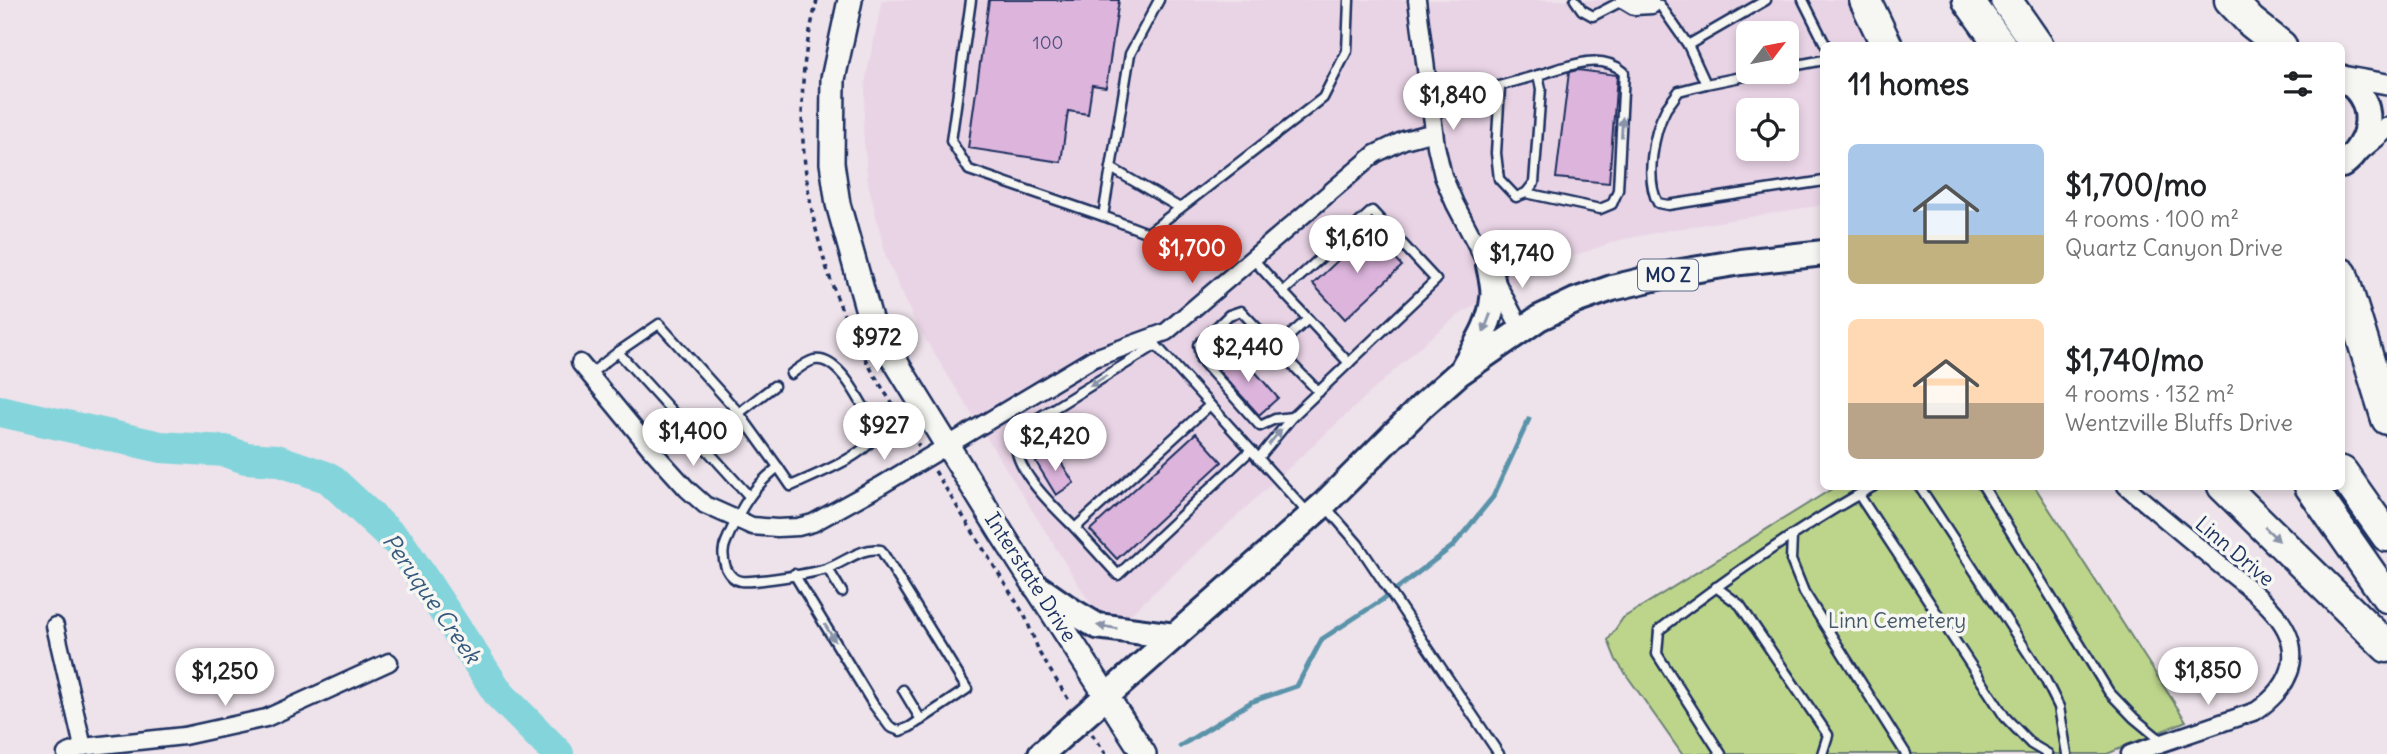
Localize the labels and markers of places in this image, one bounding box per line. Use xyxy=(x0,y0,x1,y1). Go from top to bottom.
pin: $1,840 xyxy=(1396,72,1510,132)
pin: $1,610 xyxy=(1300,216,1414,275)
pin: $1,700 xyxy=(1135,226,1249,285)
pin: $1,740 xyxy=(1465,230,1579,290)
pin: $972 xyxy=(836,314,918,374)
pin: $2,440 xyxy=(1191,324,1305,384)
pin: $927 xyxy=(843,402,925,462)
pin: $1,400 xyxy=(636,408,750,468)
pin: $2,420 xyxy=(998,414,1112,473)
pin: $1,250 xyxy=(168,648,282,708)
pin: $1,850 xyxy=(2151,648,2265,707)

